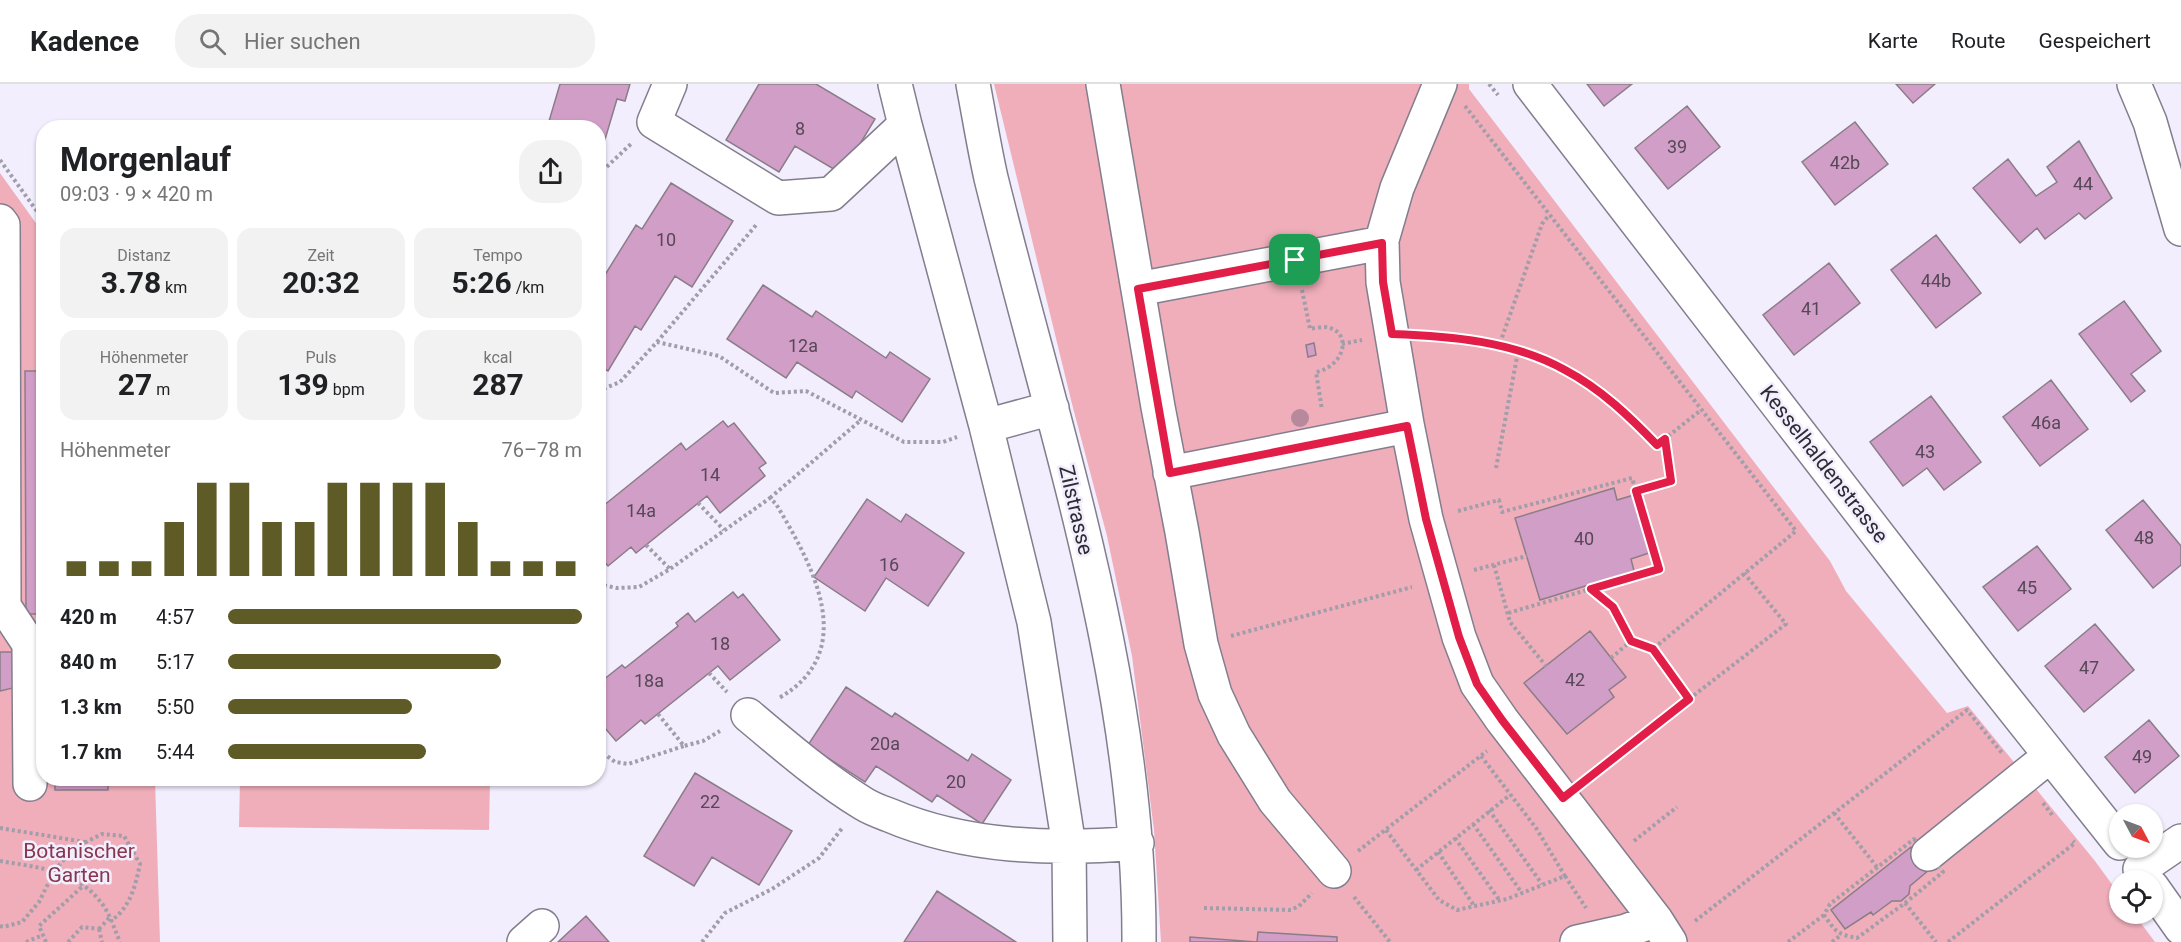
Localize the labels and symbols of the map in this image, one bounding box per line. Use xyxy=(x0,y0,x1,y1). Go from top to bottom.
house number: 8 xyxy=(795,118,805,139)
house number: 39 xyxy=(1667,136,1687,157)
house number: 42b xyxy=(1830,152,1860,173)
house number: 44 xyxy=(2073,173,2093,194)
house number: 10 xyxy=(656,229,676,250)
pin xyxy=(1269,234,1320,285)
house number: 44b xyxy=(1921,270,1951,291)
house number: 41 xyxy=(1801,298,1821,319)
house number: 12a xyxy=(788,335,818,356)
street label: Kesselhaldenstrasse xyxy=(1755,380,1893,548)
house number: 46a xyxy=(2031,412,2061,433)
house number: 43 xyxy=(1915,441,1935,462)
street label: Zilstrasse xyxy=(1054,463,1098,557)
house number: 14 xyxy=(700,464,720,485)
house number: 14a xyxy=(626,500,656,521)
house number: 48 xyxy=(2134,527,2154,548)
house number: 40 xyxy=(1574,528,1594,549)
house number: 16 xyxy=(879,554,899,575)
house number: 45 xyxy=(2017,577,2037,598)
house number: 18 xyxy=(710,633,730,654)
house number: 47 xyxy=(2079,657,2099,678)
house number: 42 xyxy=(1565,669,1585,690)
house number: 18a xyxy=(634,670,664,691)
house number: 20a xyxy=(870,733,900,754)
house number: 49 xyxy=(2132,746,2152,767)
house number: 20 xyxy=(946,771,966,792)
house number: 22 xyxy=(700,791,720,812)
north arrow xyxy=(2109,804,2163,858)
park label: Botanischer Garten xyxy=(23,839,135,887)

